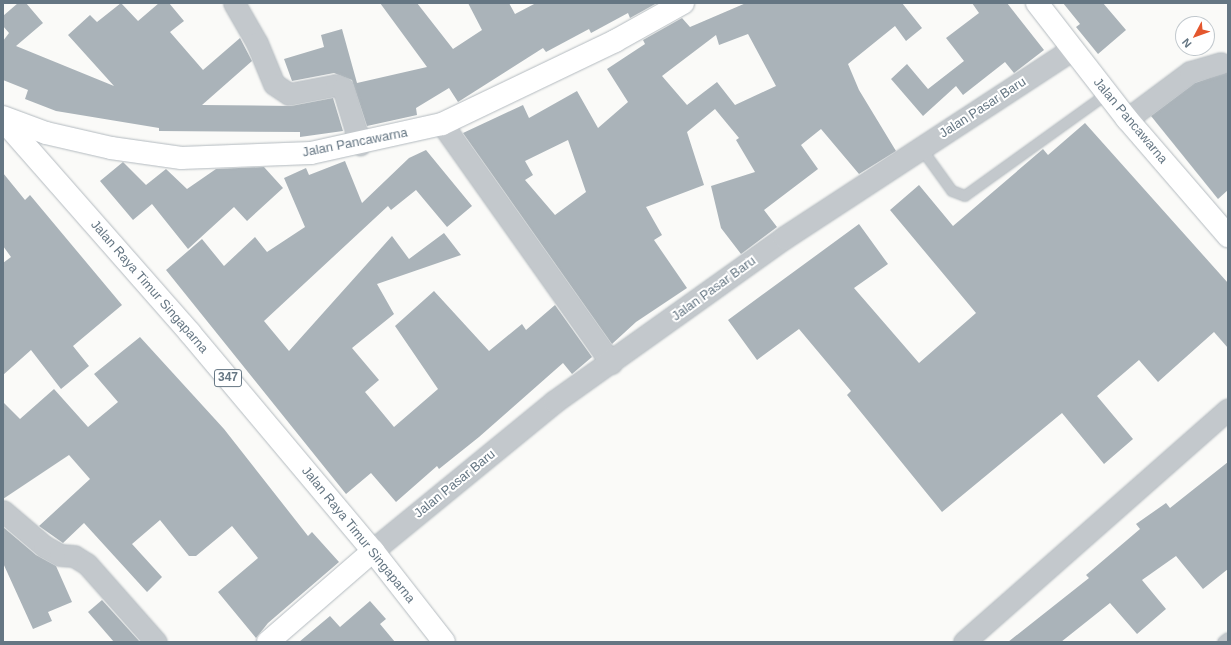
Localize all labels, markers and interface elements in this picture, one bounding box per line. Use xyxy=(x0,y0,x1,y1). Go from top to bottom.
north arrow xyxy=(1175,16,1215,56)
text: N xyxy=(1180,36,1194,50)
street label: Jalan Pasar Baru xyxy=(937,74,1029,142)
street label: Jalan Pancawarna xyxy=(1090,75,1170,167)
street label: Jalan Pancawarna xyxy=(301,125,409,161)
street label: Jalan Raya Timur Singaparna xyxy=(87,217,211,357)
street label: Jalan Pasar Baru xyxy=(669,253,759,325)
road number: 347 xyxy=(213,368,243,388)
street label: Jalan Pasar Baru xyxy=(411,447,499,521)
street label: Jalan Raya Timur Singaparna xyxy=(298,463,418,607)

